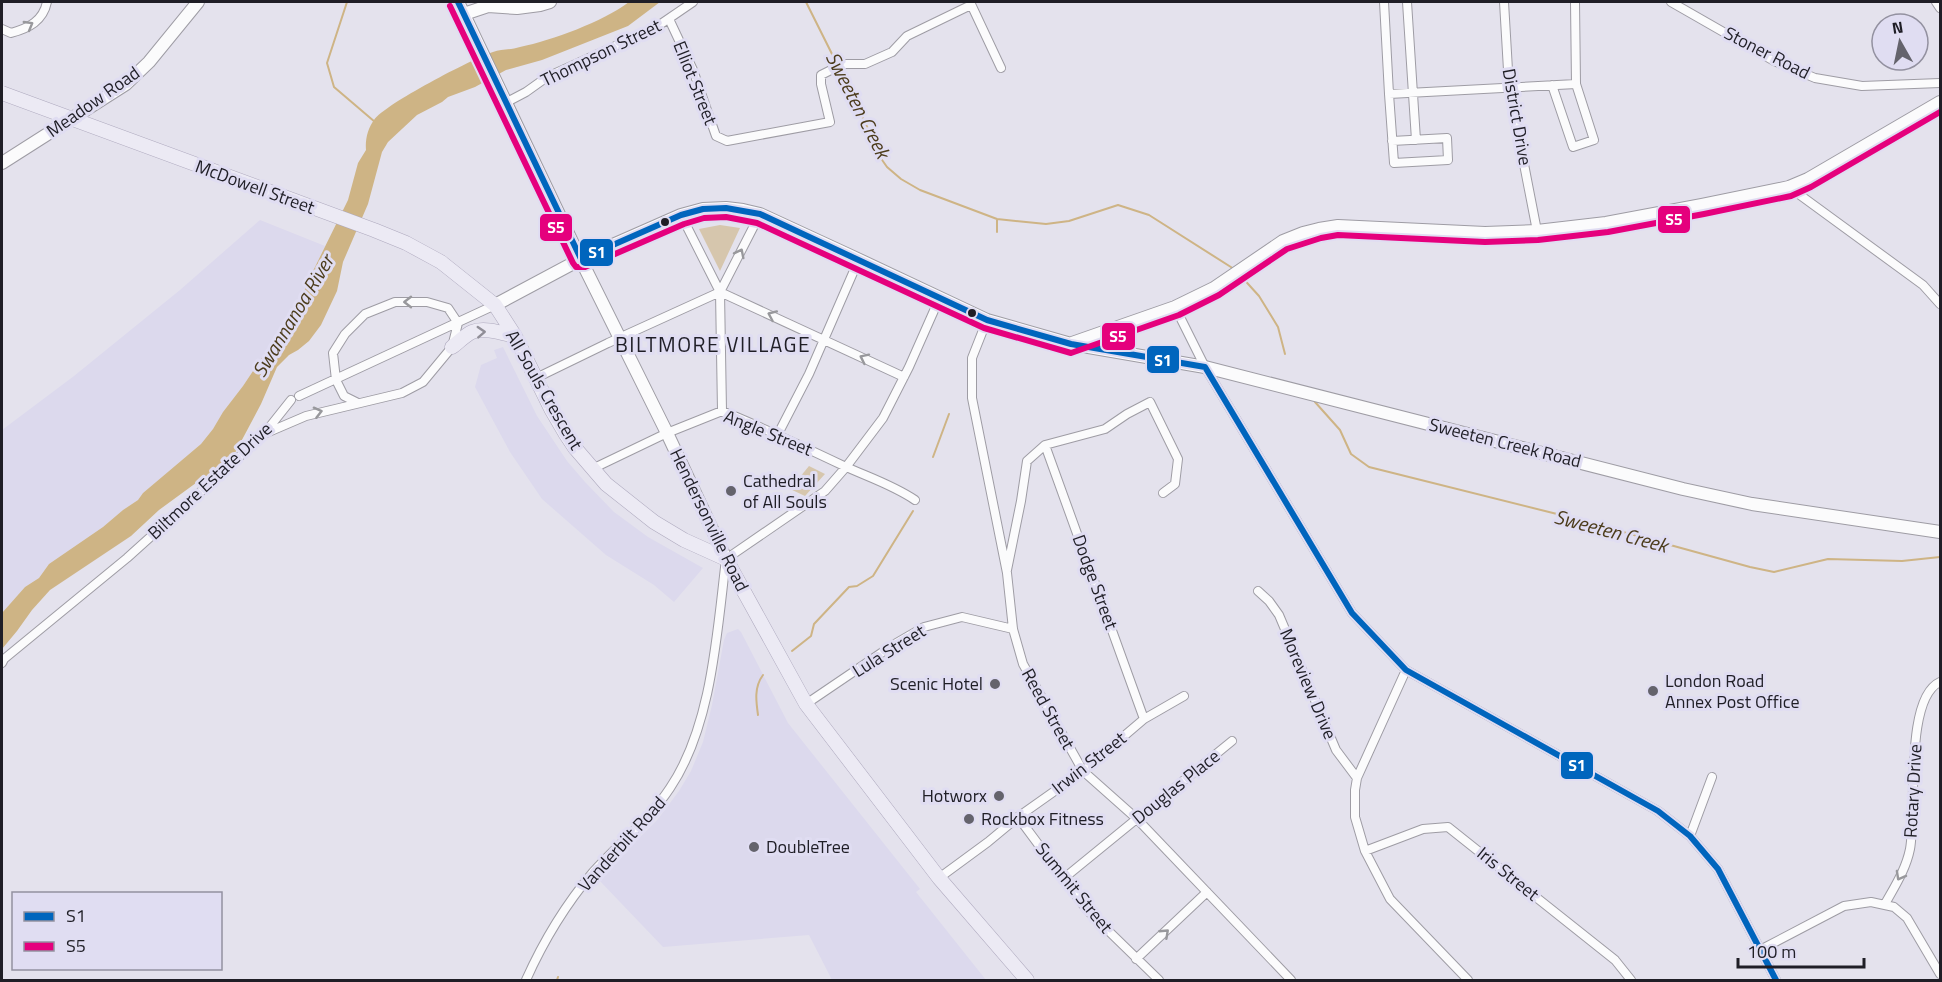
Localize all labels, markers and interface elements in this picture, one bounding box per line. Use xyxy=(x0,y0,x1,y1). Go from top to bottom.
street label: Thompson Street xyxy=(536,11,666,93)
north arrow xyxy=(1870,12,1930,72)
text: N xyxy=(1890,14,1905,40)
street label: Stoner Road xyxy=(1720,19,1815,86)
one-way arrow xyxy=(23,22,34,33)
street label: Elliot Street xyxy=(666,37,725,129)
water label: Sweeten Creek xyxy=(818,46,900,165)
street label: Meadow Road xyxy=(40,59,145,144)
street label: District Drive xyxy=(1496,66,1539,167)
street label: McDowell Street xyxy=(192,152,319,221)
line badge: S5 xyxy=(1657,205,1691,234)
text: S5 xyxy=(1665,207,1683,231)
line badge: S5 xyxy=(539,213,573,242)
text: S5 xyxy=(547,215,565,239)
unlabelled marker xyxy=(659,216,671,228)
line badge: S1 xyxy=(579,238,614,267)
text: S1 xyxy=(588,240,606,264)
water label: Swannanoa River xyxy=(244,246,343,383)
one-way arrow xyxy=(733,249,744,259)
one-way arrow xyxy=(403,296,412,308)
unlabelled marker xyxy=(966,307,978,319)
one-way arrow xyxy=(768,310,779,322)
line badge: S5 xyxy=(1101,322,1136,351)
text: S5 xyxy=(1109,324,1127,348)
one-way arrow xyxy=(477,325,486,338)
street label: All Souls Crescent xyxy=(499,325,590,455)
district label: BILTMORE VILLAGE xyxy=(615,328,811,360)
line badge: S1 xyxy=(1146,345,1180,374)
text: S1 xyxy=(1154,348,1172,372)
one-way arrow xyxy=(859,354,870,366)
street label: Angle Street xyxy=(720,403,817,463)
one-way arrow xyxy=(313,407,323,420)
street label: Sweeten Creek Road xyxy=(1426,411,1584,474)
street label: Biltmore Estate Drive xyxy=(141,416,278,546)
street label: Hendersonville Road xyxy=(663,444,756,596)
place label: Cathedral of All Souls xyxy=(743,467,827,515)
marker: Cathedral of All Souls xyxy=(724,484,738,498)
water label: Sweeten Creek xyxy=(1551,500,1673,561)
street label: Dodge Street xyxy=(1066,531,1125,634)
street label: Lula Street xyxy=(847,617,931,684)
street label: Moreview Drive xyxy=(1273,624,1344,743)
street label: Reed Street xyxy=(1015,663,1082,755)
place label: London Road Annex Post Office xyxy=(1665,667,1800,715)
place label: Scenic Hotel xyxy=(890,670,983,697)
marker: Scenic Hotel xyxy=(988,677,1002,691)
marker: London Road Annex Post Office xyxy=(1646,684,1660,698)
street label: Irwin Street xyxy=(1046,724,1132,800)
street label: Douglas Place xyxy=(1126,743,1225,830)
street label: Rotary Drive xyxy=(1897,743,1928,839)
line badge: S1 xyxy=(1560,751,1594,780)
text: S1 xyxy=(1568,753,1586,777)
place label: Hotworx xyxy=(922,782,987,809)
marker: Hotworx xyxy=(992,789,1006,803)
street label: Vanderbilt Road xyxy=(571,790,672,897)
place label: Rockbox Fitness xyxy=(981,805,1104,832)
marker: Rockbox Fitness xyxy=(962,812,976,826)
place label: DoubleTree xyxy=(766,833,850,860)
street label: Summit Street xyxy=(1029,836,1120,939)
marker: DoubleTree xyxy=(747,840,761,854)
street label: Iris Street xyxy=(1471,840,1546,908)
one-way arrow xyxy=(1896,870,1907,881)
legend xyxy=(12,892,222,970)
text: S1 xyxy=(66,902,86,929)
one-way arrow xyxy=(1157,929,1168,940)
scale bar xyxy=(1738,931,1864,969)
text: S5 xyxy=(66,932,86,959)
text: 100 m xyxy=(1747,938,1796,965)

